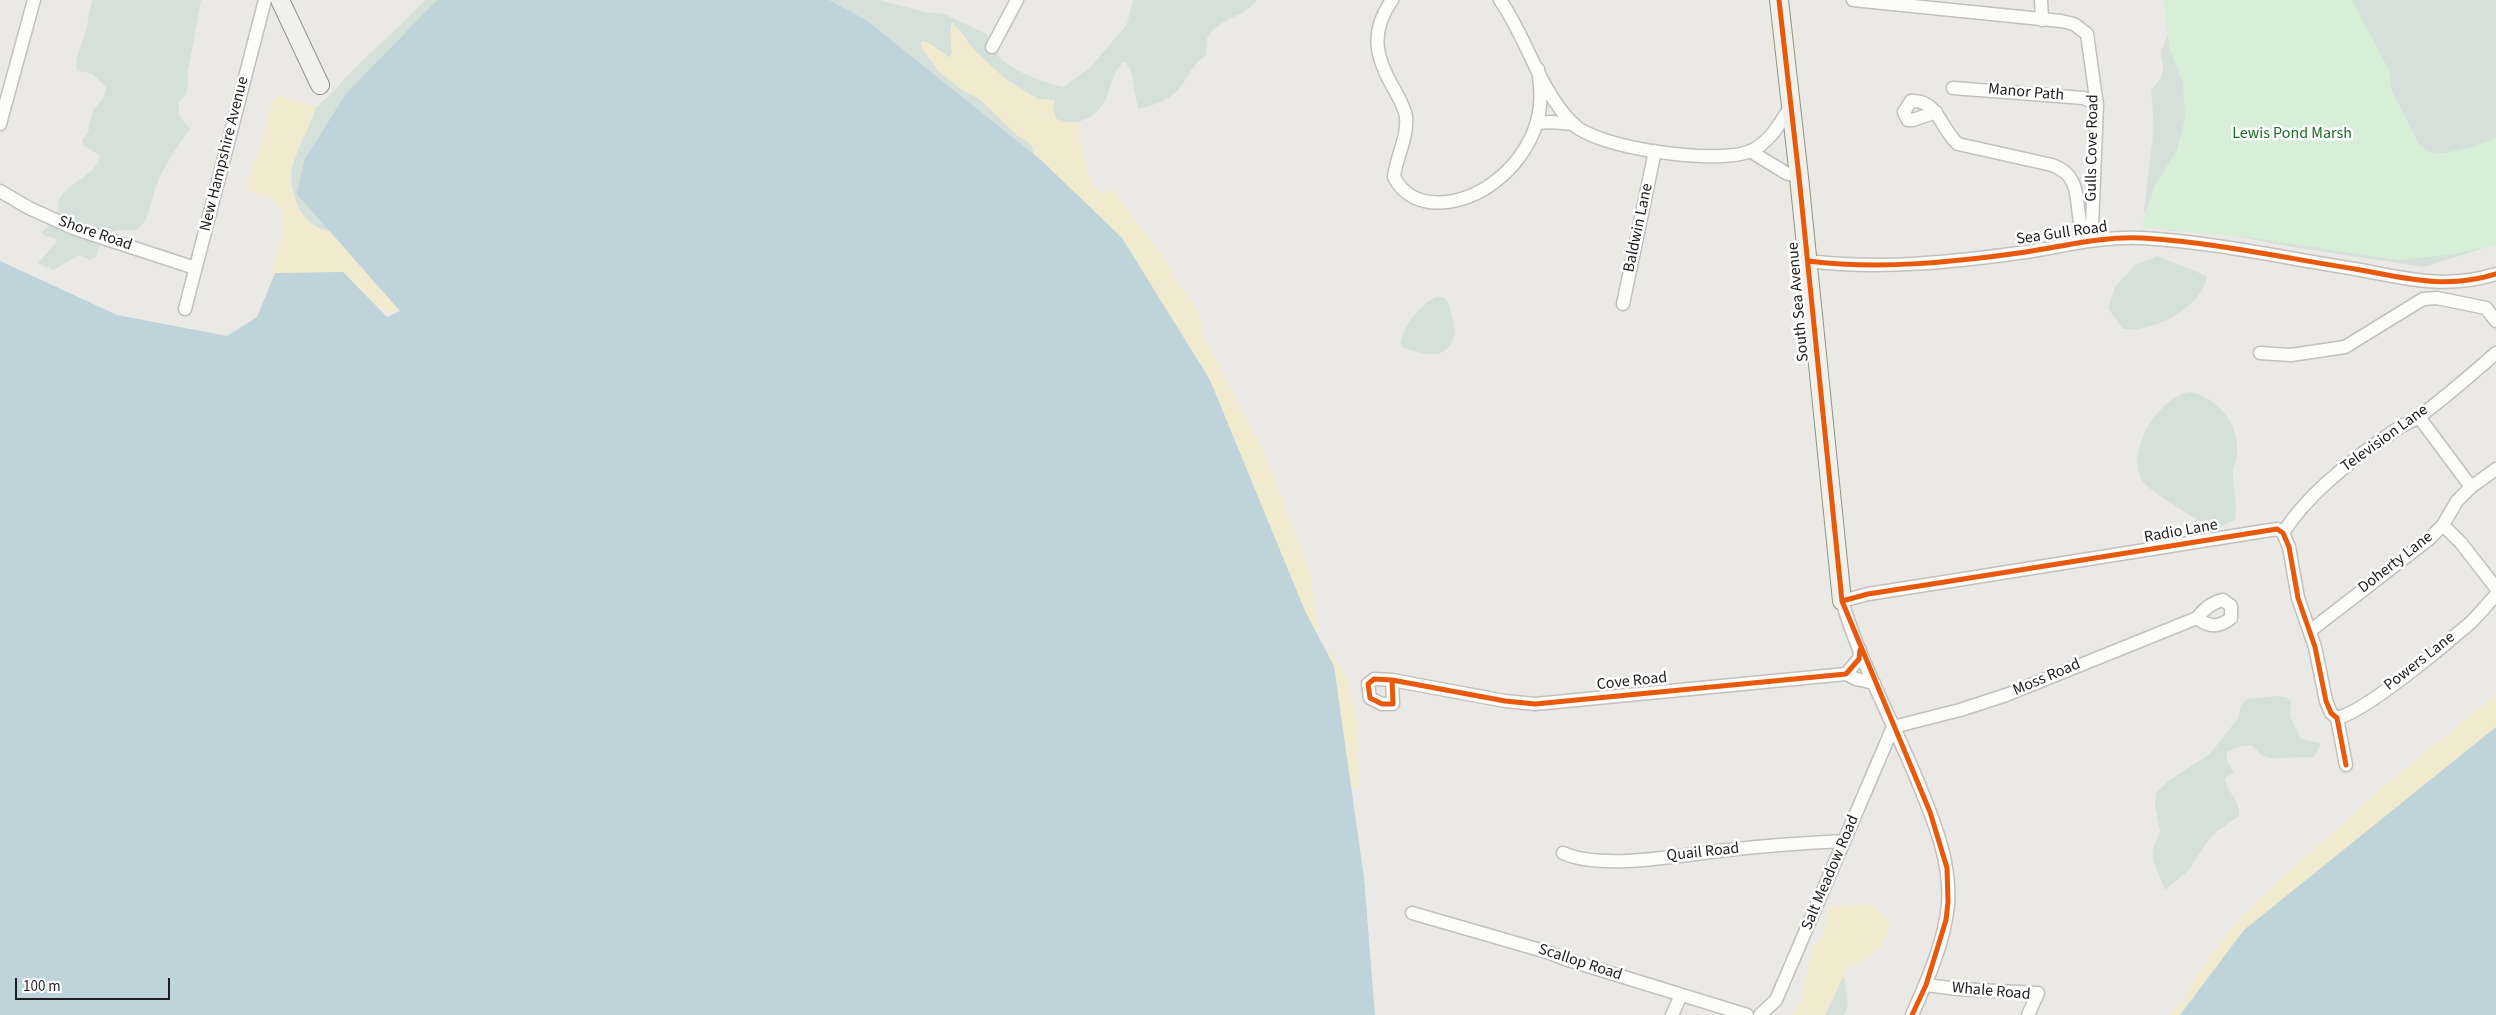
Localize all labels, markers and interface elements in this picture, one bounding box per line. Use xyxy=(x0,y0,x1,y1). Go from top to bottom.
street label: New Hampshire Avenue xyxy=(196,75,254,233)
street label: Manor Path xyxy=(1987,80,2065,106)
street label: Gulls Cove Road xyxy=(2082,94,2104,202)
park label: Lewis Pond Marsh xyxy=(2232,124,2352,144)
street label: Baldwin Lane xyxy=(1620,182,1658,274)
street label: Shore Road xyxy=(56,212,134,256)
street label: Sea Gull Road xyxy=(2015,218,2109,250)
street label: South Sea Avenue xyxy=(1784,241,1814,363)
street label: Television Lane xyxy=(2338,401,2432,477)
street label: Radio Lane xyxy=(2143,516,2219,548)
street label: Doherty Lane xyxy=(2355,528,2437,598)
street label: Powers Lane xyxy=(2381,628,2459,696)
street label: Moss Road xyxy=(2010,655,2084,701)
street label: Cove Road xyxy=(1596,669,1668,695)
street label: Salt Meadow Road xyxy=(1798,813,1864,933)
street label: Quail Road xyxy=(1666,840,1740,866)
street label: Scallop Road xyxy=(1536,940,1624,986)
scale bar xyxy=(18,968,172,1000)
text: 100 m xyxy=(23,976,61,997)
street label: Whale Road xyxy=(1951,979,2031,1005)

